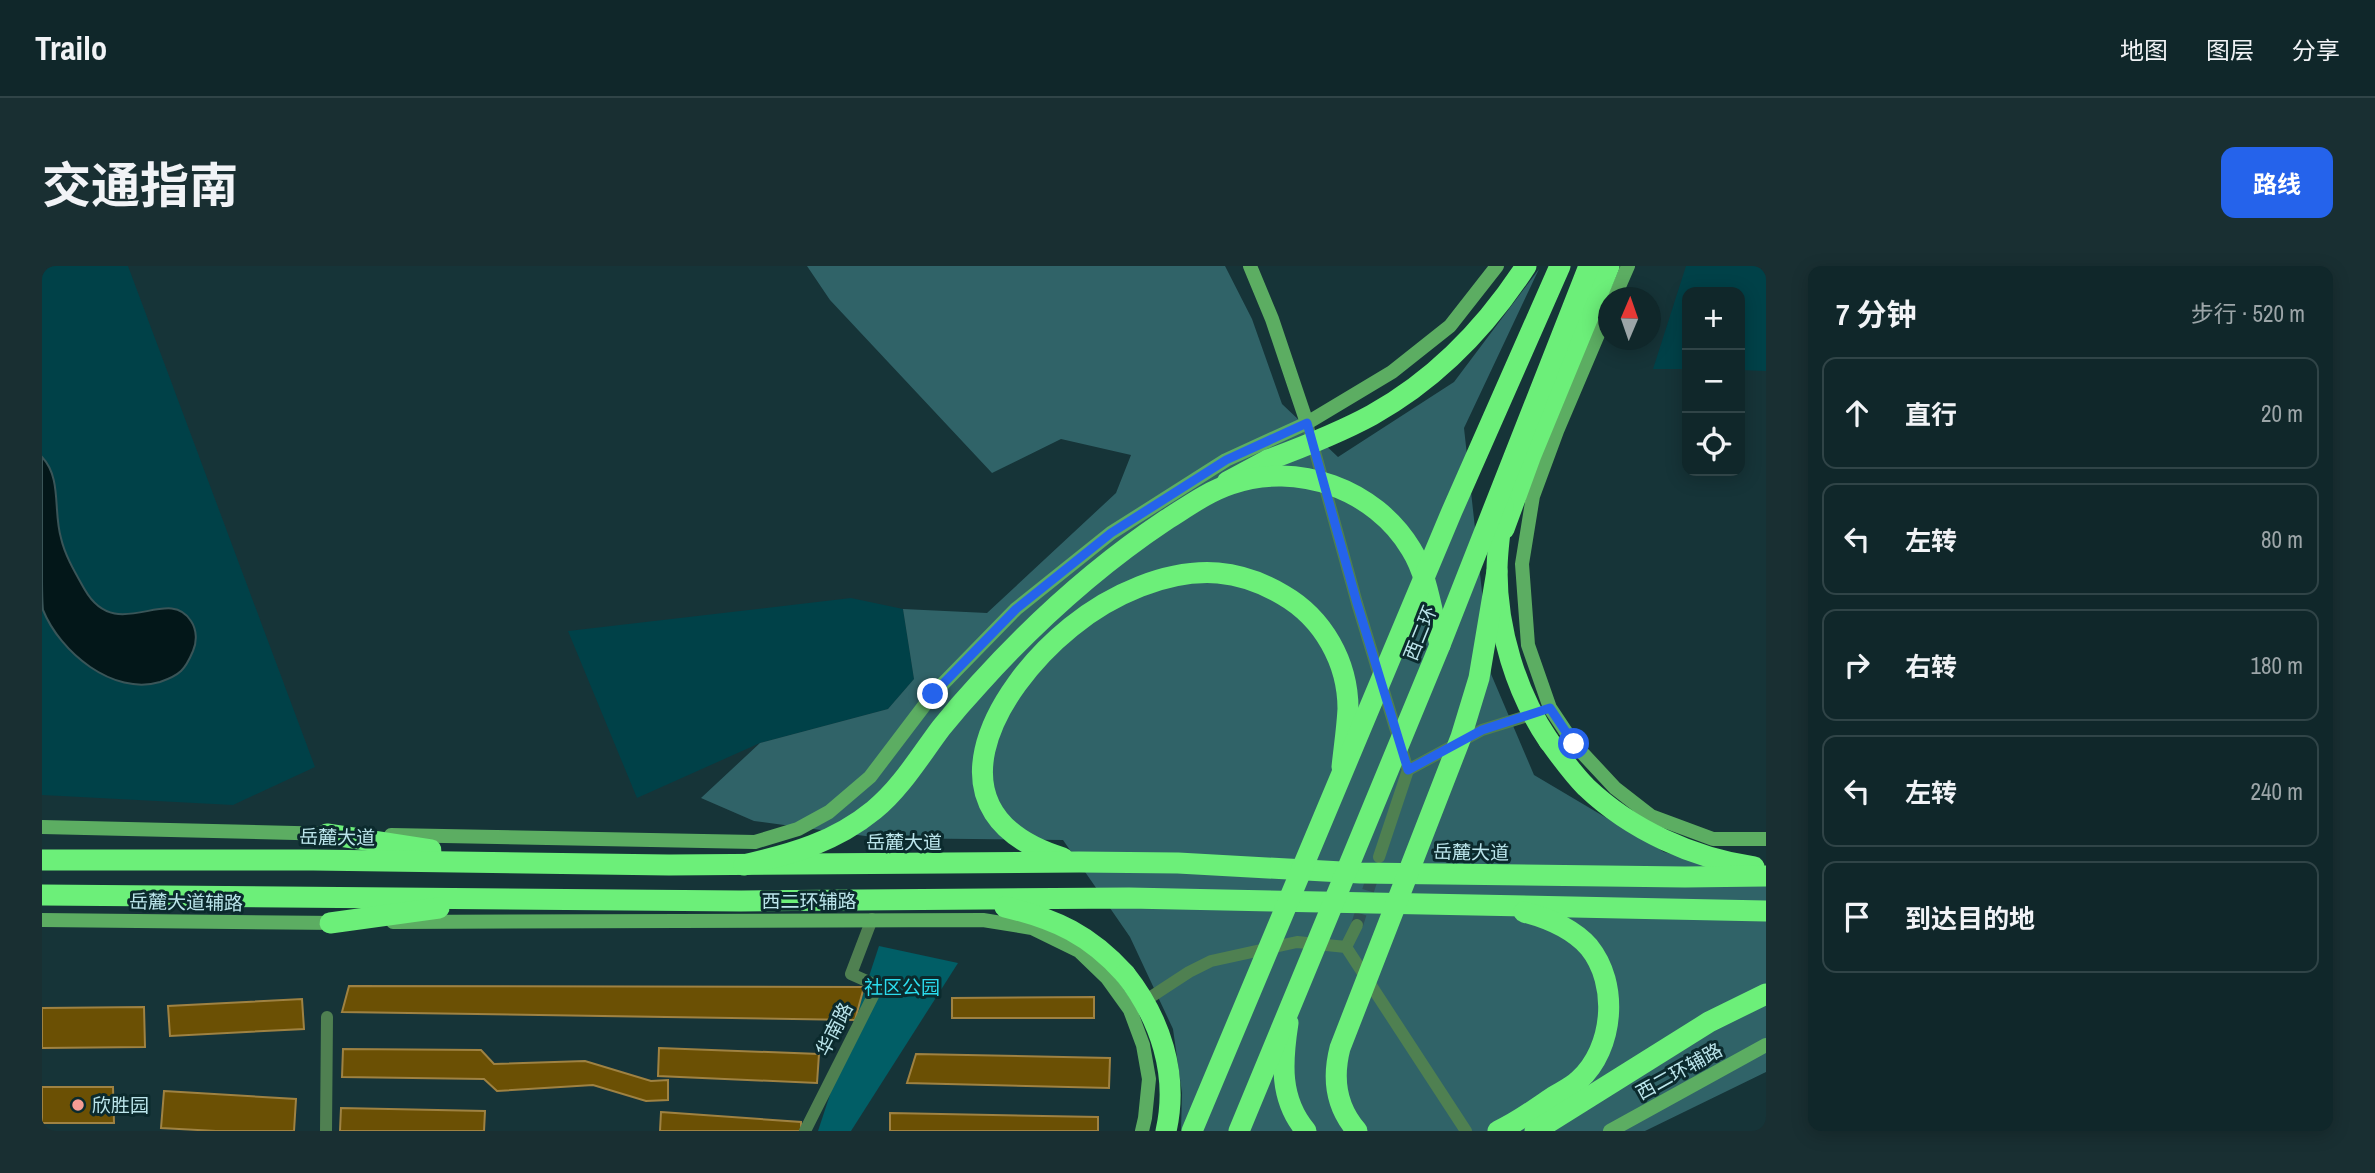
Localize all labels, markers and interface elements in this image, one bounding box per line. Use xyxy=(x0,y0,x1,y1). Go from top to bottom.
text: Trailo xyxy=(35,26,107,70)
text: 地图 xyxy=(2120,34,2168,66)
text: 图层 xyxy=(2206,34,2254,66)
text: 分享 xyxy=(2292,34,2340,66)
button: 路线 xyxy=(2221,147,2333,218)
text: 交通指南 xyxy=(42,152,238,218)
north arrow xyxy=(1598,287,1661,350)
map controls xyxy=(1682,287,1745,476)
button: + xyxy=(1682,287,1745,350)
text: 7 分钟 xyxy=(1836,294,1917,334)
text: 步行 · 520 m xyxy=(2191,298,2305,329)
button: − xyxy=(1682,350,1745,413)
icon: ahead xyxy=(1838,394,1876,432)
text: 直行 xyxy=(1905,397,1957,432)
text: 20 m xyxy=(2261,398,2303,429)
button: locate xyxy=(1682,413,1745,476)
icon: left xyxy=(1838,520,1876,558)
text: 左转 xyxy=(1905,523,1957,558)
text: 80 m xyxy=(2261,524,2303,555)
street label: 西二环 xyxy=(1397,602,1443,664)
icon: right xyxy=(1838,646,1876,684)
text: 右转 xyxy=(1905,649,1957,684)
text: 180 m xyxy=(2251,650,2303,681)
route end xyxy=(917,678,948,709)
route start xyxy=(1558,728,1589,759)
icon: left xyxy=(1838,772,1876,810)
text: 左转 xyxy=(1905,775,1957,810)
text: 240 m xyxy=(2251,776,2303,807)
street label: 岳麓大道 xyxy=(299,823,375,851)
street label: 岳麓大道 xyxy=(866,829,942,855)
street label: 岳麓大道 xyxy=(1433,838,1509,866)
street label: 岳麓大道辅路 xyxy=(129,888,243,916)
street label: 西二环辅路 xyxy=(761,888,857,914)
icon: arrive xyxy=(1838,898,1876,936)
text: 到达目的地 xyxy=(1905,901,2035,936)
park label: 社区公园 xyxy=(864,974,940,1000)
street label: 华南路 xyxy=(809,998,859,1060)
street label: 西二环辅路 xyxy=(1631,1037,1727,1105)
place label: 欣胜园 xyxy=(92,1092,149,1118)
marker: 欣胜园 xyxy=(70,1097,86,1113)

